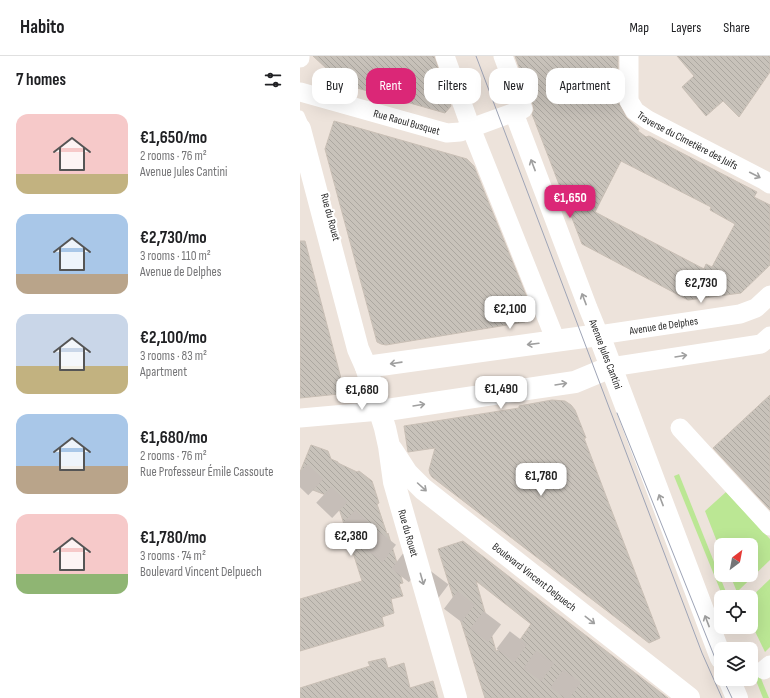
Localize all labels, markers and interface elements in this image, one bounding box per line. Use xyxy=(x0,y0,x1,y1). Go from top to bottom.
text: Habito xyxy=(20,16,64,39)
text: Map xyxy=(629,19,649,36)
text: Layers xyxy=(671,19,701,36)
text: Share xyxy=(723,19,750,36)
chip: Buy xyxy=(312,68,358,104)
chip: Rent xyxy=(366,68,416,104)
chip: Filters xyxy=(424,68,481,104)
chip: New xyxy=(489,68,538,104)
chip: Apartment xyxy=(546,68,625,104)
icon: filters xyxy=(262,69,284,91)
text: 7 homes xyxy=(16,70,66,90)
street label: Rue Raoul Busquet xyxy=(372,107,442,138)
street label: Traverse du Cimetière des Juifs xyxy=(635,108,740,172)
text: €1,650/mo xyxy=(140,128,207,148)
icon: home xyxy=(48,130,96,178)
text: 2 rooms · 76 m² xyxy=(140,148,207,164)
one-way arrow xyxy=(529,159,537,171)
text: Avenue Jules Cantini xyxy=(140,164,227,180)
one-way arrow xyxy=(749,172,761,180)
pin: €1,650 xyxy=(537,185,603,219)
text: €1,650 xyxy=(553,190,587,206)
street label: Rue du Rouet xyxy=(318,192,343,243)
text: €2,730/mo xyxy=(140,228,207,248)
icon: home xyxy=(48,230,96,278)
text: 3 rooms · 110 m² xyxy=(140,248,211,264)
text: Avenue de Delphes xyxy=(140,264,221,280)
pin: €2,730 xyxy=(668,270,734,304)
text: €2,730 xyxy=(685,275,717,291)
one-way arrow xyxy=(580,294,588,306)
pin: €2,100 xyxy=(477,296,543,330)
text: €2,100 xyxy=(493,301,527,317)
street label: Avenue de Delphes xyxy=(628,314,699,338)
street label: Avenue Jules Cantini xyxy=(586,316,625,391)
text: €2,100/mo xyxy=(140,328,207,348)
icon: home xyxy=(48,330,96,378)
one-way arrow xyxy=(527,341,540,348)
text: 3 rooms · 83 m² xyxy=(140,348,207,364)
one-way arrow xyxy=(674,352,687,360)
one-way arrow xyxy=(390,359,403,367)
text: Apartment xyxy=(140,364,187,380)
pin: €1,490 xyxy=(468,376,534,410)
pin: €1,680 xyxy=(329,377,395,411)
one-way arrow xyxy=(554,380,567,388)
text: €1,490 xyxy=(484,381,518,397)
text: €1,680 xyxy=(345,382,379,398)
one-way arrow xyxy=(412,401,425,409)
text: €1,680/mo xyxy=(140,428,208,448)
icon: home xyxy=(48,430,96,478)
text: 2 rooms · 76 m² xyxy=(140,448,207,464)
pin: €1,780 xyxy=(508,463,574,497)
text: Rue Professeur Émile Cassoute xyxy=(140,464,273,480)
text: €1,780 xyxy=(525,468,557,484)
one-way arrow xyxy=(417,483,427,492)
one-way arrow xyxy=(657,494,665,506)
street label: Rue du Rouet xyxy=(395,508,421,559)
pin: €2,380 xyxy=(318,523,384,557)
text: €1,780/mo xyxy=(140,528,207,548)
text: €2,380 xyxy=(334,528,368,544)
icon: home xyxy=(48,530,96,578)
north arrow xyxy=(714,538,758,582)
map controls xyxy=(714,538,758,686)
street label: Boulevard Vincent Delpuech xyxy=(490,540,579,614)
text: 3 rooms · 74 m² xyxy=(140,548,206,564)
text: Boulevard Vincent Delpuech xyxy=(140,564,262,580)
one-way arrow xyxy=(419,572,426,585)
button: locate xyxy=(714,590,758,634)
one-way arrow xyxy=(584,615,595,624)
one-way arrow xyxy=(703,616,711,628)
button: layers xyxy=(714,642,758,686)

